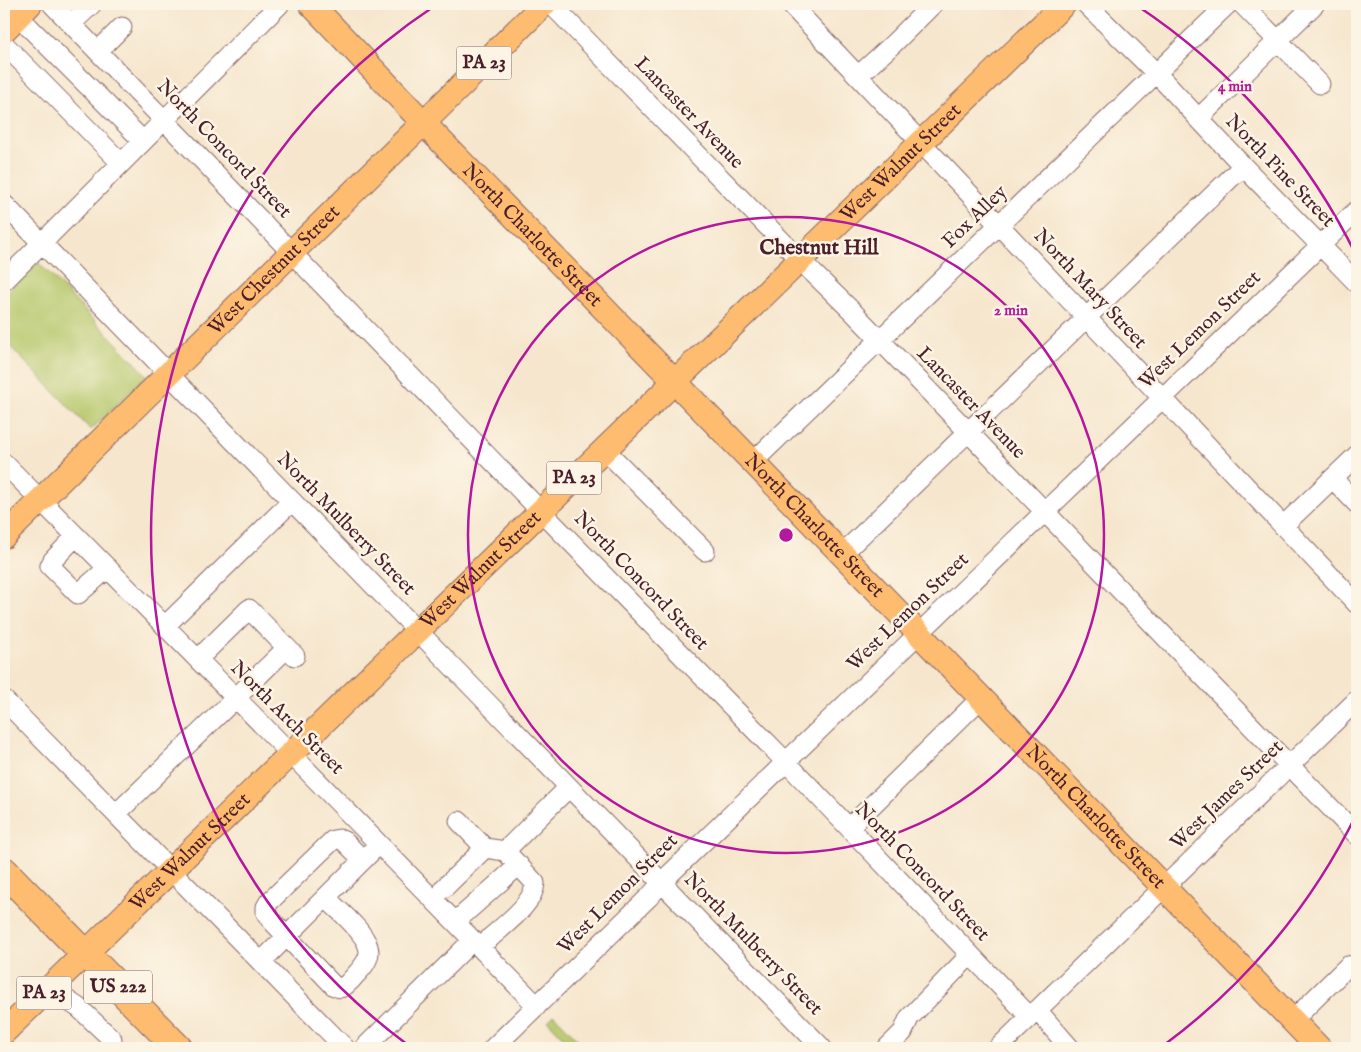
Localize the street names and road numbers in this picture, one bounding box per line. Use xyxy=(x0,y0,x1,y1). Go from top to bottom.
road number: PA 23 xyxy=(456,46,512,80)
street label: Lancaster Avenue xyxy=(629,52,749,174)
street label: North Concord Street xyxy=(151,74,297,224)
street label: West Walnut Street xyxy=(835,98,967,227)
street label: North Pine Street xyxy=(1220,109,1340,233)
street label: North Charlotte Street xyxy=(457,158,608,312)
street label: Fox Alley xyxy=(937,180,1013,254)
street label: West Chestnut Street xyxy=(203,199,345,340)
street label: North Mary Street xyxy=(1028,224,1152,354)
street label: West Lemon Street xyxy=(1134,265,1266,395)
street label: Lancaster Avenue xyxy=(911,342,1031,464)
street label: North Mulberry Street xyxy=(271,447,421,601)
street label: North Charlotte Street xyxy=(739,448,890,603)
road number: PA 23 xyxy=(546,462,602,494)
street label: West Walnut Street xyxy=(415,505,547,634)
street label: North Concord Street xyxy=(568,506,714,656)
street label: West Lemon Street xyxy=(842,547,974,677)
street label: North Arch Street xyxy=(225,656,349,780)
street label: West James Street xyxy=(1165,735,1289,855)
street label: North Charlotte Street xyxy=(1021,740,1171,894)
street label: West Walnut Street xyxy=(124,787,256,916)
street label: North Concord Street xyxy=(849,797,995,947)
street label: West Lemon Street xyxy=(553,829,683,959)
street label: North Mulberry Street xyxy=(678,867,828,1021)
road number: US 222 xyxy=(84,970,152,1004)
road number: PA 23 xyxy=(17,976,72,1010)

